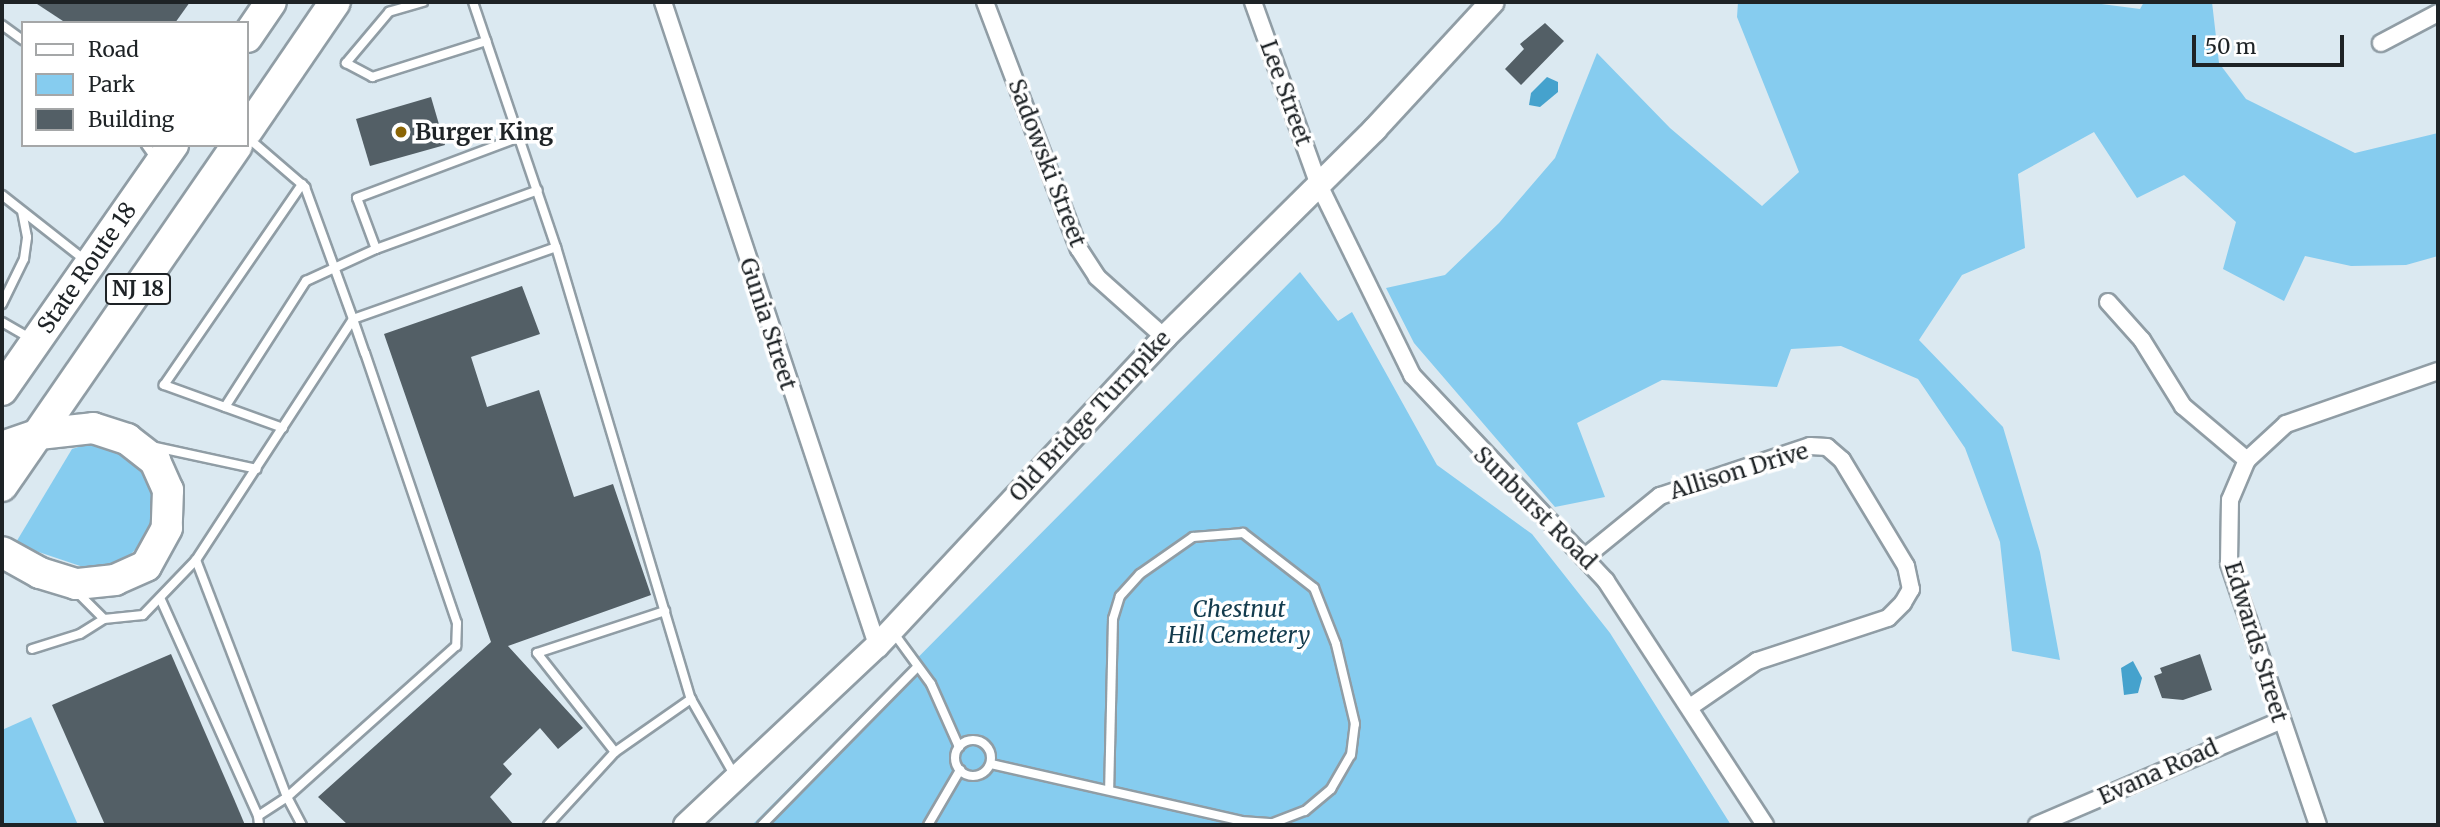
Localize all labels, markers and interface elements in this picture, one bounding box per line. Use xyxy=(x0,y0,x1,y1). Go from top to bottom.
legend xyxy=(21,21,248,147)
scale bar xyxy=(2195,21,2347,65)
text: 50 m xyxy=(2205,33,2256,60)
text: Road xyxy=(88,36,139,63)
street label: Lee Street xyxy=(1254,36,1318,150)
text: Park xyxy=(88,71,135,98)
street label: Sadowski Street xyxy=(1002,75,1092,251)
text: Building xyxy=(88,106,174,133)
place label: Burger King xyxy=(415,118,553,146)
marker: Burger King xyxy=(393,124,409,140)
street label: State Route 18 xyxy=(32,197,142,339)
street label: Gunia Street xyxy=(734,254,802,394)
road number: NJ 18 xyxy=(105,272,171,306)
street label: Old Bridge Turnpike xyxy=(1004,325,1176,507)
street label: Allison Drive xyxy=(1666,437,1812,505)
street label: Sunburst Road xyxy=(1468,441,1602,575)
street label: Edwards Street xyxy=(2218,558,2294,726)
park label: Chestnut Hill Cemetery xyxy=(1168,595,1310,649)
street label: Evana Road xyxy=(2094,733,2222,811)

